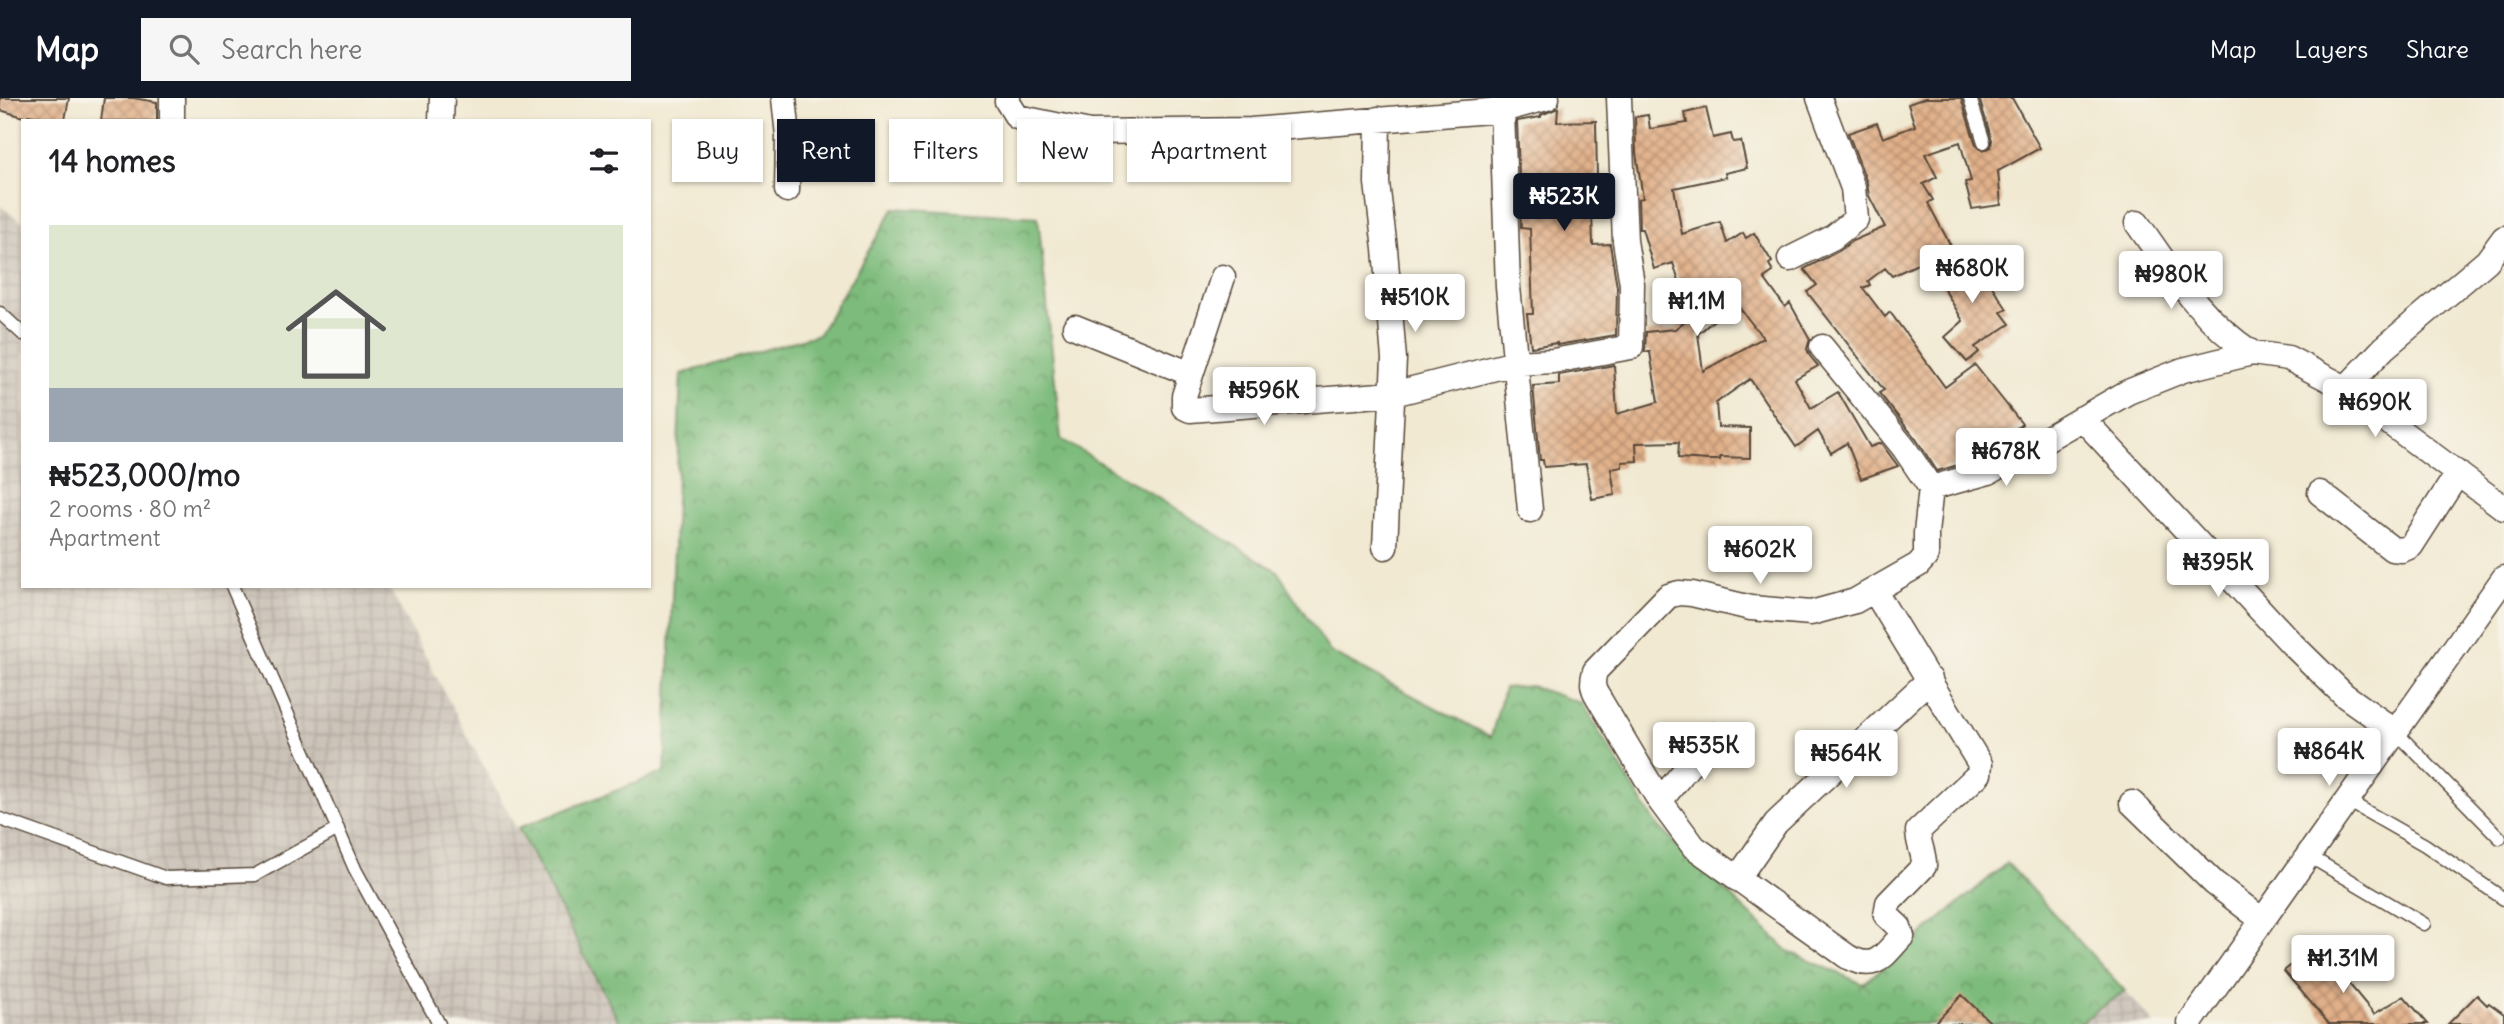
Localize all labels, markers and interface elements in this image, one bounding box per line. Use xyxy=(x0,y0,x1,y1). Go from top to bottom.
search box xyxy=(141,18,631,81)
text: Map xyxy=(35,28,99,70)
icon: search xyxy=(165,30,203,68)
text: Search here xyxy=(221,33,362,66)
text: Map xyxy=(2210,34,2256,64)
text: Layers xyxy=(2294,34,2368,64)
text: Share xyxy=(2406,34,2469,64)
chip: Buy xyxy=(672,119,763,182)
chip: Rent xyxy=(777,119,875,182)
chip: Filters xyxy=(889,119,1003,182)
chip: New xyxy=(1017,119,1113,182)
chip: Apartment xyxy=(1127,119,1291,182)
text: 14 homes xyxy=(49,142,176,180)
icon: filters xyxy=(585,142,623,180)
pin: ₦523K xyxy=(1515,174,1613,233)
text: ₦523K xyxy=(1529,181,1599,210)
pin: ₦680K xyxy=(1923,246,2021,305)
pin: ₦980K xyxy=(2122,252,2220,311)
text: ₦680K xyxy=(1936,253,2008,282)
text: ₦980K xyxy=(2135,259,2207,288)
icon: home xyxy=(273,271,399,397)
pin: ₦510K xyxy=(1366,274,1464,334)
pin: ₦1.1M xyxy=(1648,278,1746,338)
text: ₦510K xyxy=(1381,282,1449,311)
text: ₦1.1M xyxy=(1668,286,1726,315)
pin: ₦596K xyxy=(1215,368,1313,427)
text: ₦596K xyxy=(1229,375,1299,404)
pin: ₦690K xyxy=(2326,380,2424,439)
text: ₦690K xyxy=(2339,387,2411,416)
pin: ₦678K xyxy=(1957,428,2055,488)
text: ₦678K xyxy=(1972,436,2040,465)
text: ₦523,000/mo xyxy=(49,456,240,494)
text: 2 rooms · 80 m² xyxy=(49,494,211,523)
text: Apartment xyxy=(49,523,161,552)
pin: ₦602K xyxy=(1711,526,1809,586)
text: ₦602K xyxy=(1724,534,1796,563)
pin: ₦395K xyxy=(2169,540,2267,599)
text: ₦395K xyxy=(2183,547,2253,576)
pin: ₦535K xyxy=(1655,722,1753,782)
pin: ₦864K xyxy=(2280,728,2378,788)
text: ₦535K xyxy=(1669,730,1739,759)
pin: ₦564K xyxy=(1797,730,1895,790)
text: ₦864K xyxy=(2294,736,2364,765)
text: ₦564K xyxy=(1811,738,1881,767)
pin: ₦1.31M xyxy=(2286,936,2400,995)
text: ₦1.31M xyxy=(2307,943,2379,972)

